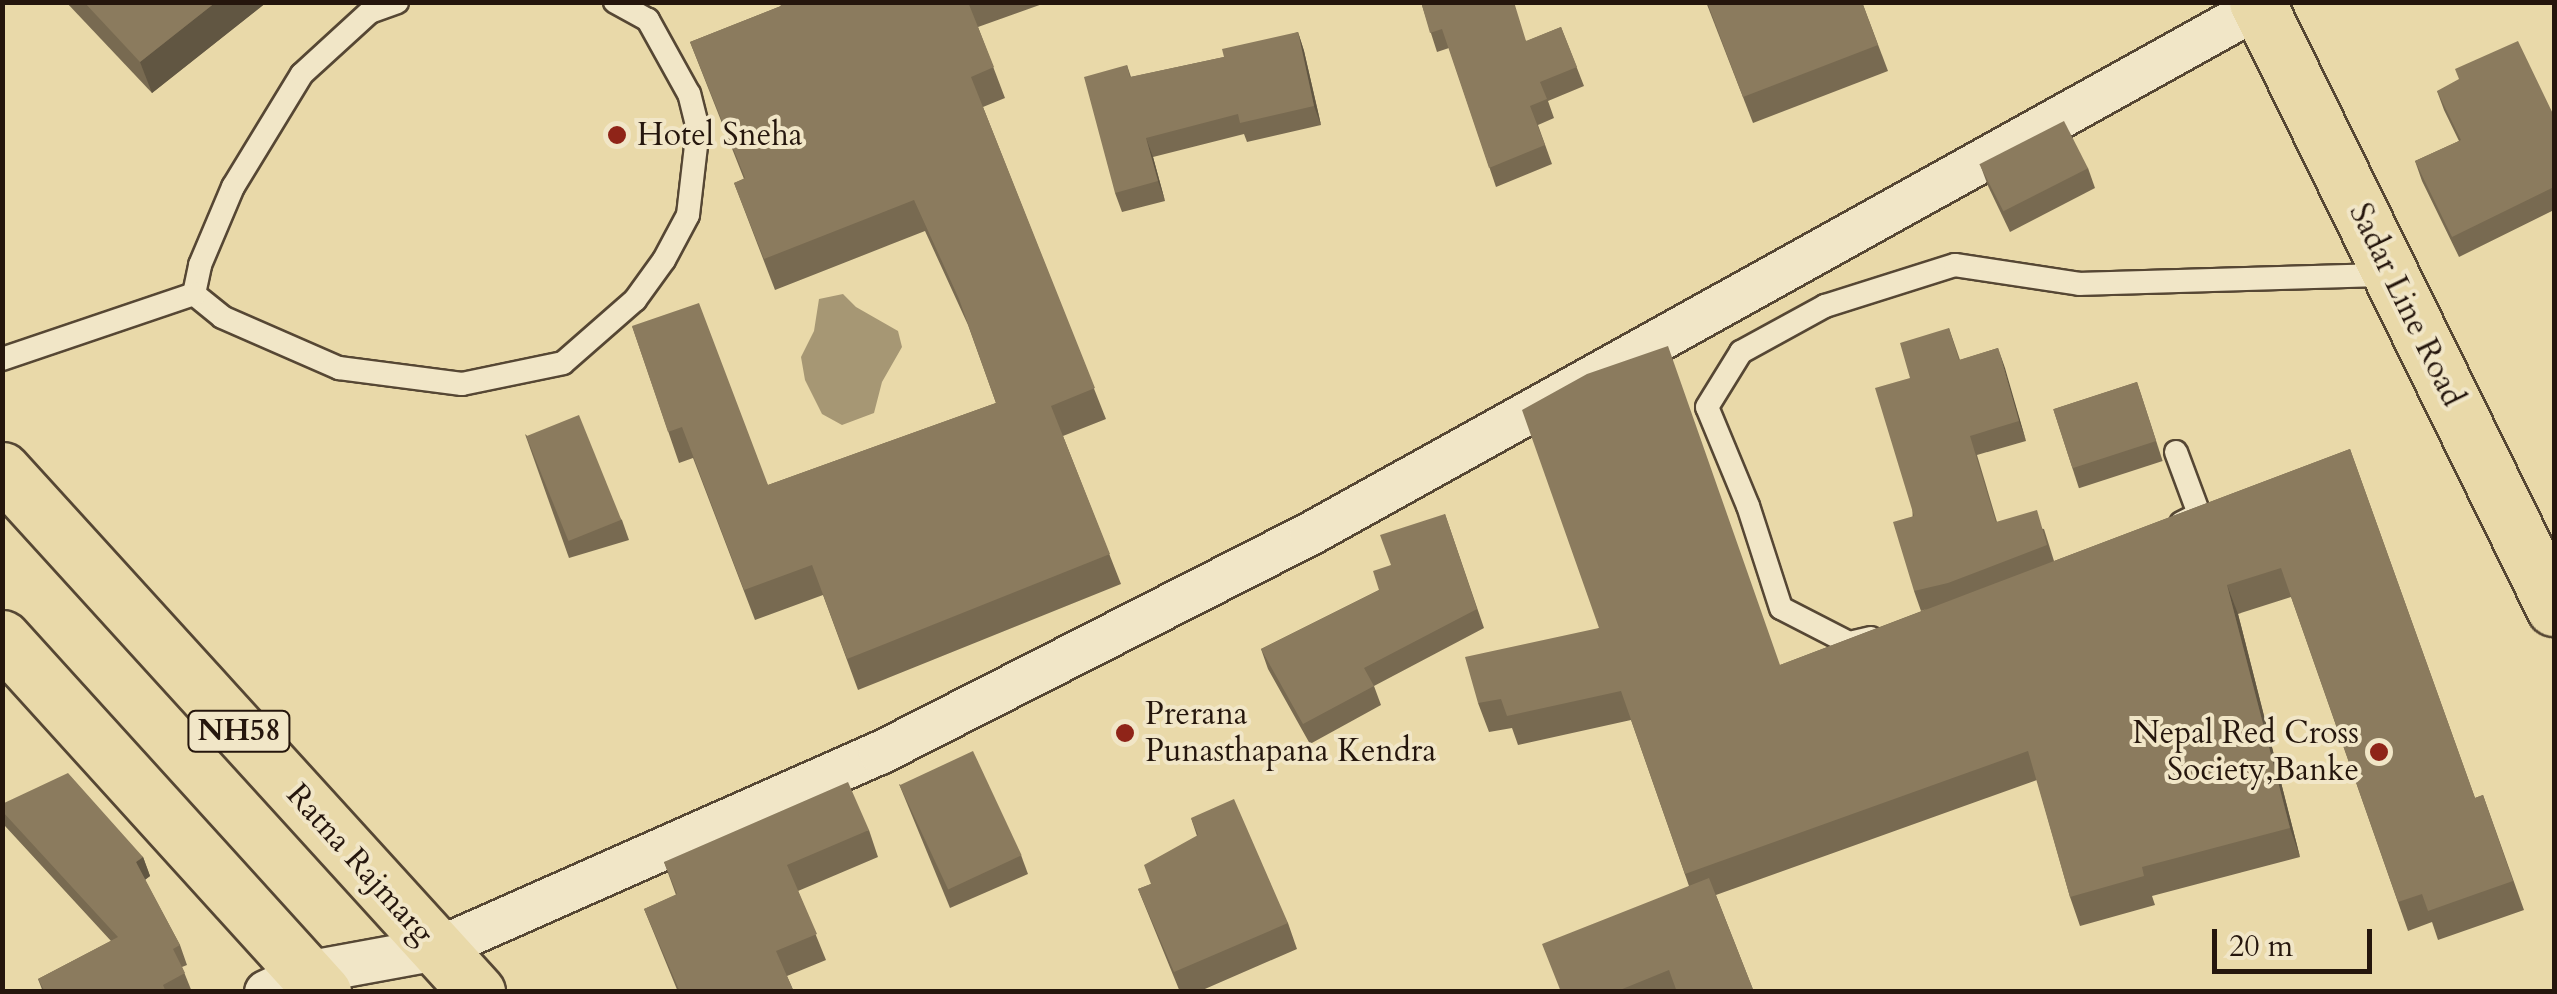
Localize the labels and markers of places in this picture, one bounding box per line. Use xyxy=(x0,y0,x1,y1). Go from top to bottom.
place label: Hotel Sneha xyxy=(637,116,803,154)
marker: Hotel Sneha xyxy=(606,124,628,146)
place label: Prerana Punasthapana Kendra xyxy=(1145,696,1436,771)
place label: Nepal Red Cross Society,Banke xyxy=(2132,715,2359,790)
marker: Prerana Punasthapana Kendra xyxy=(1114,722,1136,744)
marker: Nepal Red Cross Society,Banke xyxy=(2368,741,2390,763)

